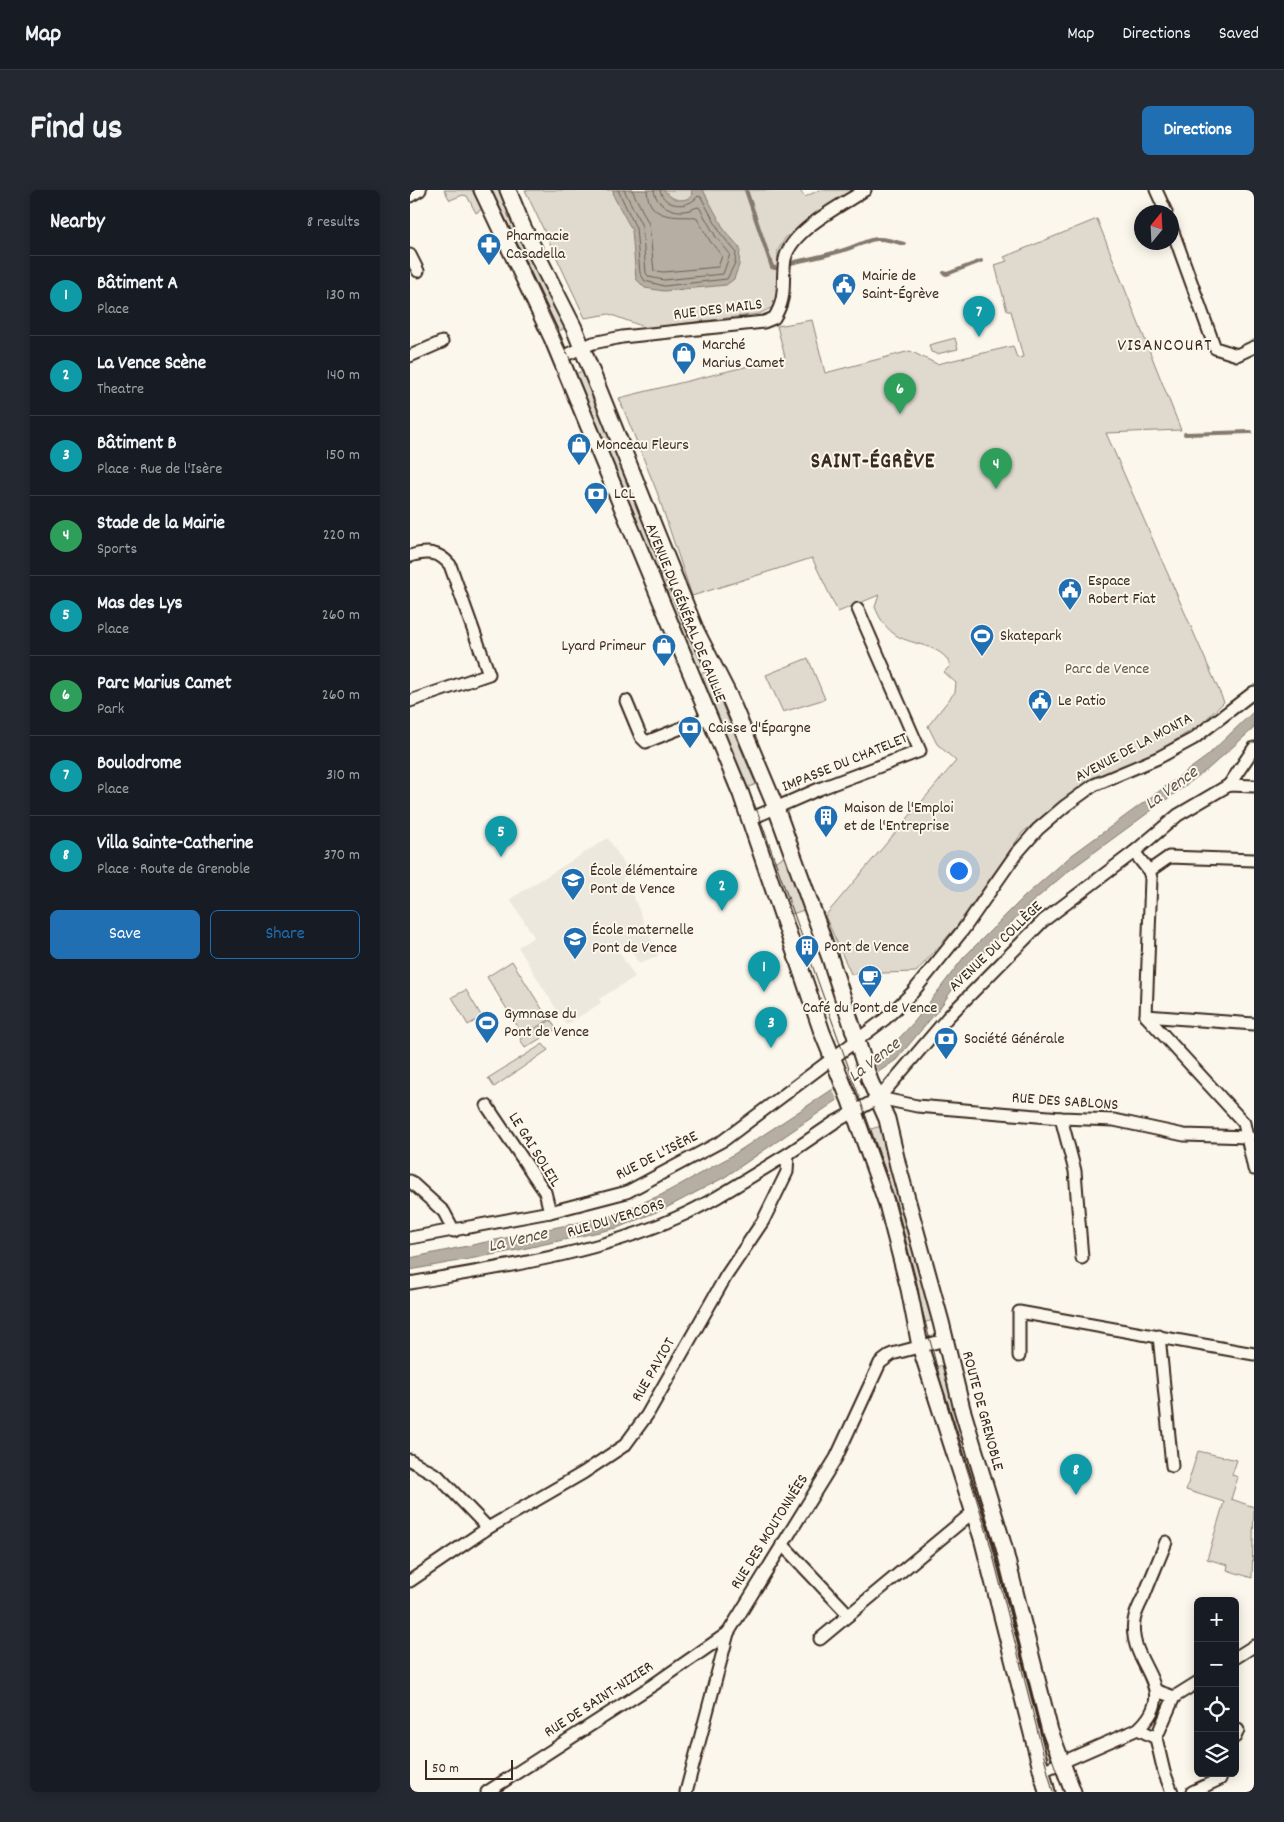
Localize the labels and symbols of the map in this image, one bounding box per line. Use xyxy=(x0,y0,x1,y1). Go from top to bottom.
north arrow xyxy=(1134,205,1179,250)
place label: Pharmacie Casadella xyxy=(506,225,569,266)
pharmacy icon: Pharmacie Casadella xyxy=(476,232,502,266)
place label: Mairie de Saint-Égrève xyxy=(862,265,939,306)
public building icon: Mairie de Saint-Égrève xyxy=(831,272,857,306)
street label: RUE DES MAILS xyxy=(672,293,764,327)
pin: 7 xyxy=(963,296,995,337)
place label: Marché Marius Camet xyxy=(702,334,784,375)
district label: VISANCOURT xyxy=(1118,334,1212,359)
shop icon: Marché Marius Camet xyxy=(671,341,697,375)
pin: 6 xyxy=(884,373,916,414)
shop icon: Monceau Fleurs xyxy=(566,432,592,466)
place label: Monceau Fleurs xyxy=(596,434,689,457)
district label: SAINT-ÉGRÈVE xyxy=(811,448,935,478)
pin: 4 xyxy=(980,448,1012,489)
bank icon: LCL xyxy=(583,481,609,515)
place label: LCL xyxy=(614,483,635,506)
street label: AVENUE DU GÉNÉRAL DE GAULLE xyxy=(639,520,732,707)
place label: Espace Robert Fiat xyxy=(1088,570,1156,611)
public building icon: Espace Robert Fiat xyxy=(1057,577,1083,611)
sports icon: Skatepark xyxy=(969,623,995,657)
place label: Skatepark xyxy=(1000,625,1061,648)
shop icon: Lyard Primeur xyxy=(651,633,677,667)
place label: Lyard Primeur xyxy=(561,635,646,658)
park label: Parc de Vence xyxy=(1065,658,1149,681)
public building icon: Le Patio xyxy=(1027,688,1053,722)
place label: Le Patio xyxy=(1058,690,1106,713)
street label: AVENUE DE LA MONTA xyxy=(1071,707,1197,789)
bank icon: Caisse d'Épargne xyxy=(677,715,703,749)
place label: Caisse d'Épargne xyxy=(708,717,811,740)
street label: IMPASSE DU CHATELET xyxy=(779,727,912,799)
water label: La Vence xyxy=(1140,761,1204,817)
place label: Maison de l'Emploi et de l'Entreprise xyxy=(844,797,953,838)
building icon: Maison de l'Emploi et de l'Entreprise xyxy=(813,804,839,838)
pin: 5 xyxy=(485,816,517,857)
your location xyxy=(946,858,972,884)
place label: École élémentaire Pont de Vence xyxy=(590,860,698,901)
school or university icon: École élémentaire Pont de Vence xyxy=(560,867,586,901)
pin: 2 xyxy=(706,870,738,911)
street label: AVENUE DU COLLÈGE xyxy=(944,896,1049,998)
place label: École maternelle Pont de Vence xyxy=(592,919,694,960)
school or university icon: École maternelle Pont de Vence xyxy=(562,926,588,960)
building icon: Pont de Vence xyxy=(794,934,820,968)
place label: Pont de Vence xyxy=(824,936,909,959)
pin: 1 xyxy=(748,951,780,992)
cafe icon: Café du Pont de Vence xyxy=(857,964,883,998)
place label: Café du Pont de Vence xyxy=(803,997,937,1020)
place label: Gymnase du Pont de Vence xyxy=(504,1003,589,1044)
pin: 3 xyxy=(755,1007,787,1048)
sports icon: Gymnase du Pont de Vence xyxy=(474,1010,500,1044)
bank icon: Société Générale xyxy=(933,1026,959,1060)
place label: Société Générale xyxy=(964,1028,1064,1051)
water label: La Vence xyxy=(844,1032,907,1089)
street label: RUE DES SABLONS xyxy=(1011,1087,1119,1117)
street label: LE GAI SOLEIL xyxy=(502,1108,566,1192)
street label: RUE DE L'ISÈRE xyxy=(612,1125,703,1187)
street label: RUE DU VERCORS xyxy=(564,1193,668,1245)
water label: La Vence xyxy=(486,1222,551,1260)
street label: RUE PAVIOT xyxy=(626,1333,682,1406)
street label: ROUTE DE GRENOBLE xyxy=(955,1349,1009,1474)
pin: 8 xyxy=(1060,1454,1092,1495)
street label: RUE DES MOUTONNÉES xyxy=(725,1470,815,1594)
street label: RUE DE SAINT-NIZIER xyxy=(540,1656,658,1744)
scale bar xyxy=(425,1757,512,1780)

